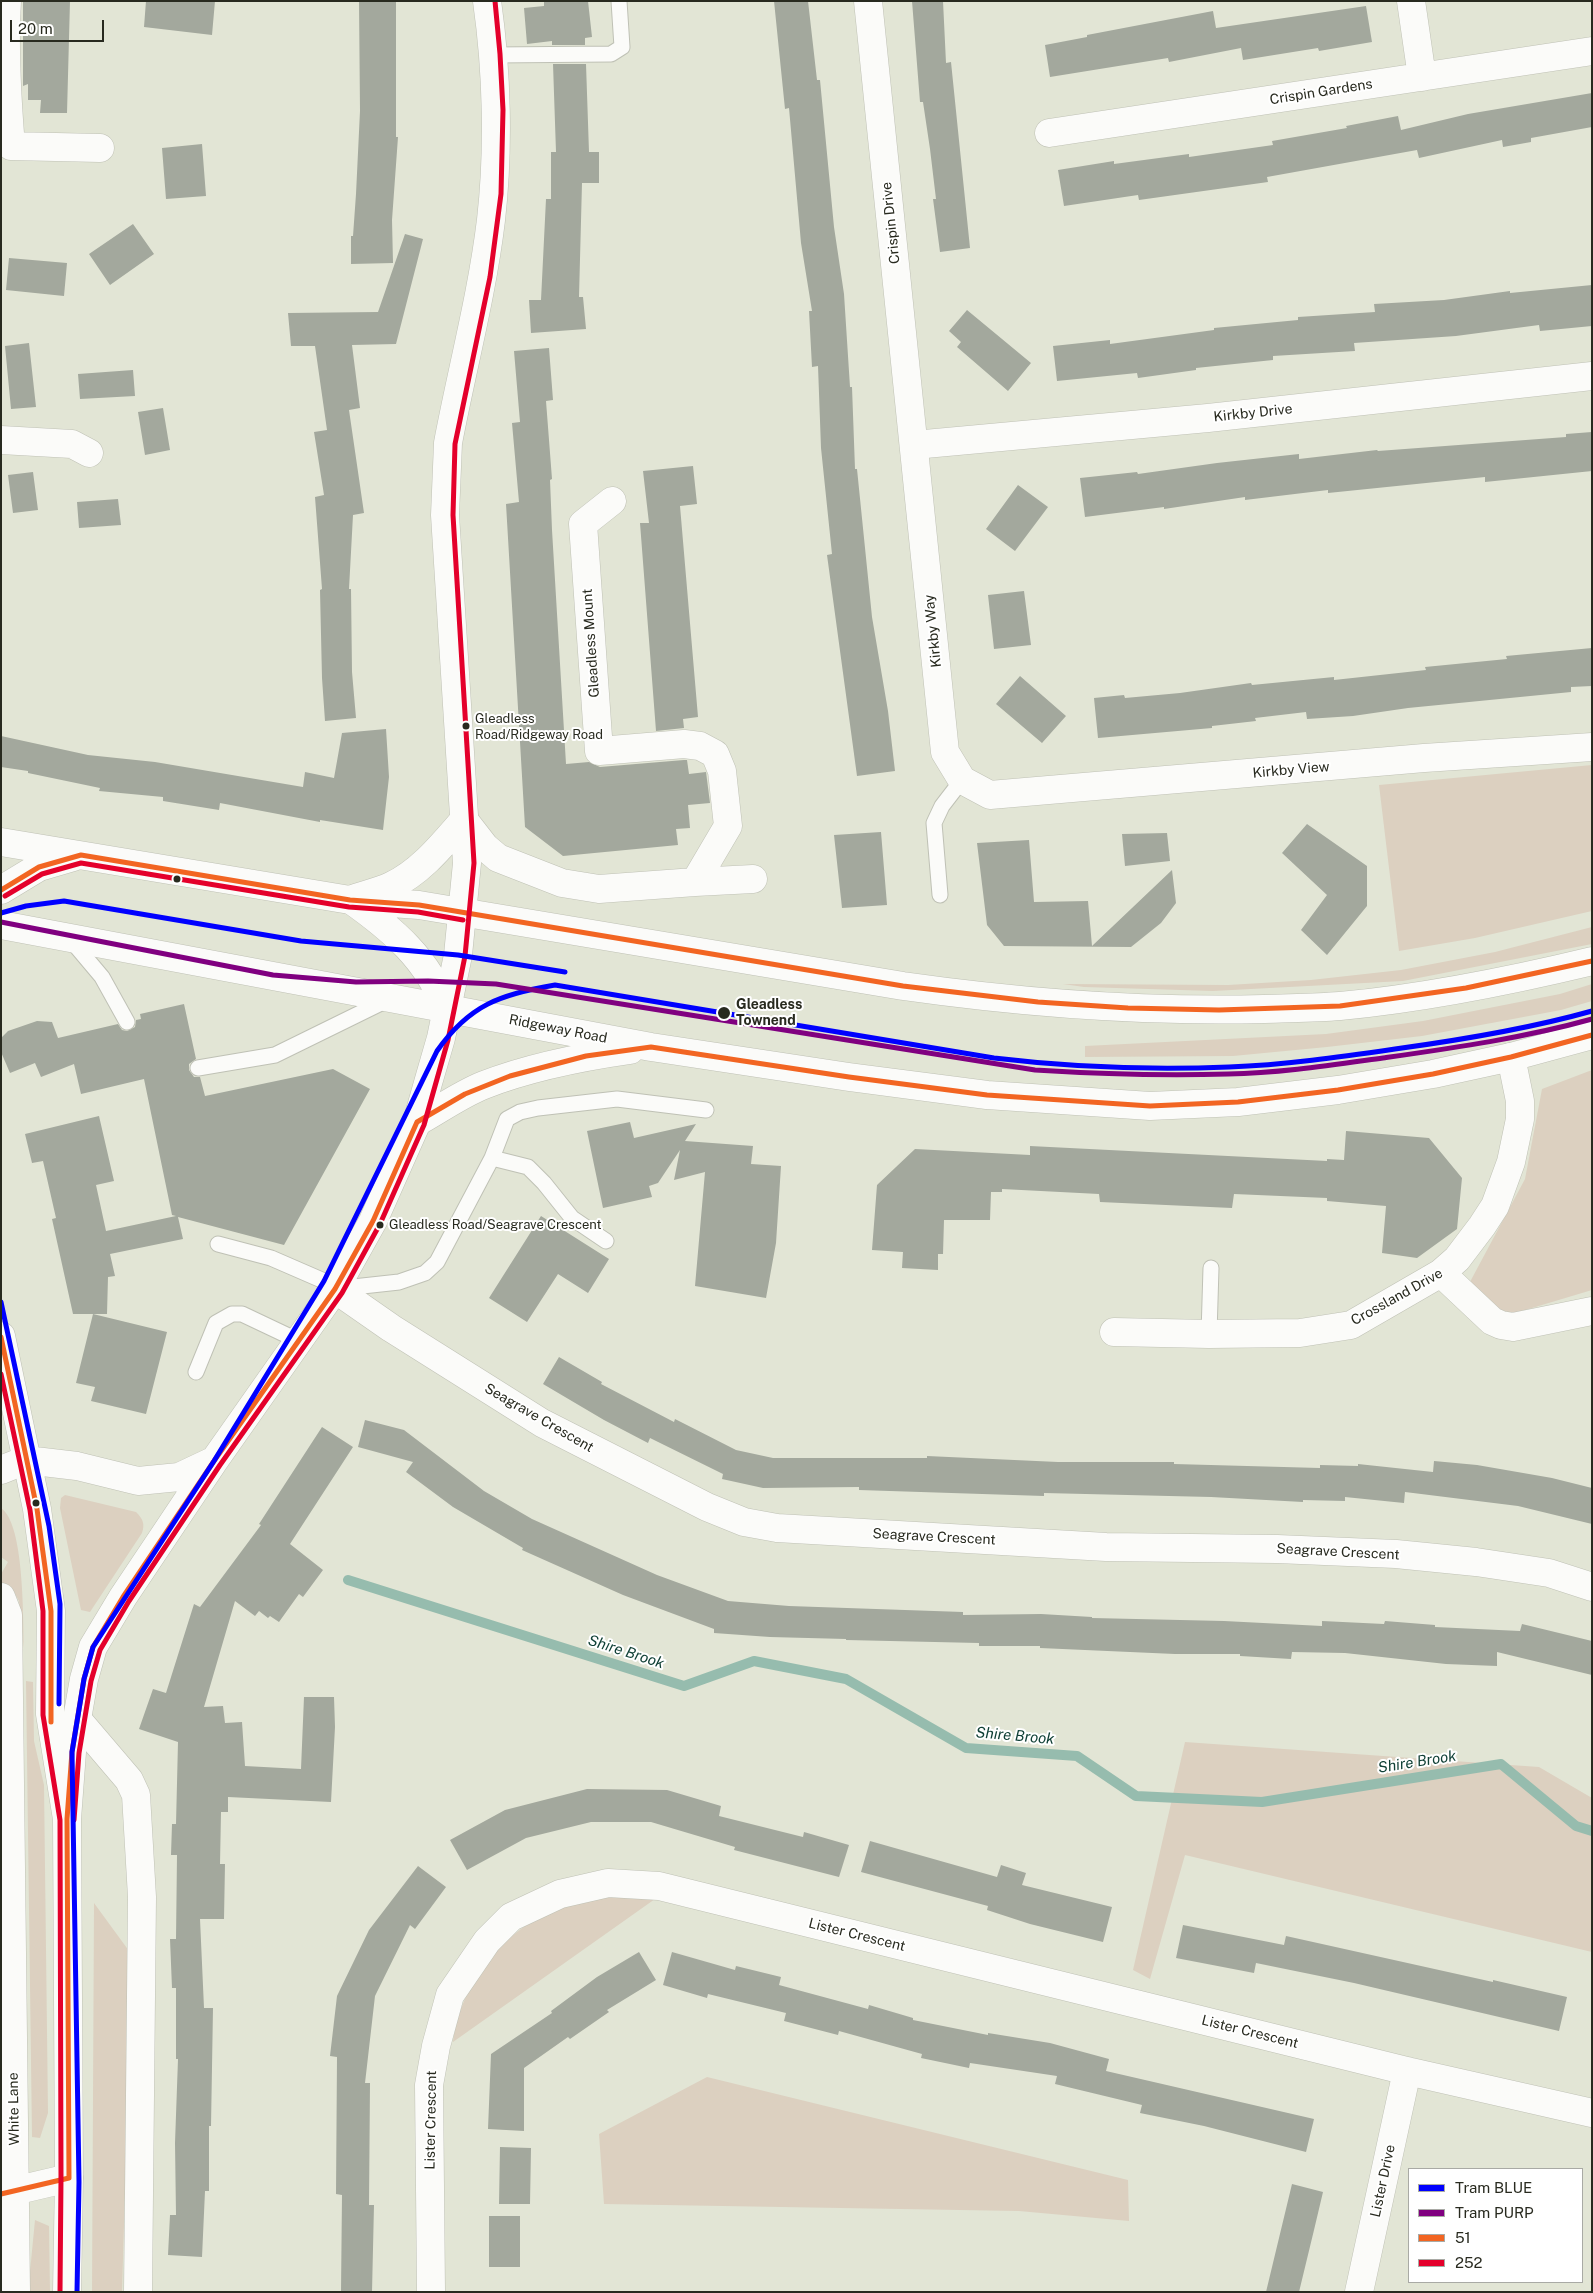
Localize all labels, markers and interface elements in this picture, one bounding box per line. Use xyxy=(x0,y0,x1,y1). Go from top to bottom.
scale bar xyxy=(12,10,106,42)
text: 20 m xyxy=(18,20,53,37)
street label: Crispin Gardens xyxy=(1268,76,1374,108)
street label: Crispin Drive xyxy=(878,181,904,265)
street label: Kirkby Drive xyxy=(1213,401,1293,425)
street label: Gleadless Mount xyxy=(579,588,603,698)
street label: Kirkby Way xyxy=(921,594,945,668)
place label: Gleadless Road/Ridgeway Road xyxy=(475,711,603,742)
marker: Gleadless Road/Ridgeway Road xyxy=(461,721,471,731)
street label: Kirkby View xyxy=(1252,758,1330,782)
unlabelled marker xyxy=(172,874,182,884)
place label: Gleadless Townend xyxy=(736,997,802,1030)
marker: Gleadless Townend xyxy=(716,1005,732,1021)
street label: Ridgeway Road xyxy=(507,1011,609,1047)
place label: Gleadless Road/Seagrave Crescent xyxy=(389,1217,602,1233)
marker: Gleadless Road/Seagrave Crescent xyxy=(375,1220,385,1230)
street label: Crossland Drive xyxy=(1348,1265,1446,1329)
street label: Seagrave Crescent xyxy=(481,1380,597,1456)
unlabelled marker xyxy=(31,1498,41,1508)
street label: Seagrave Crescent xyxy=(872,1525,996,1549)
street label: Seagrave Crescent xyxy=(1276,1540,1400,1564)
water label: Shire Brook xyxy=(586,1631,666,1673)
water label: Shire Brook xyxy=(975,1724,1055,1748)
water label: Shire Brook xyxy=(1377,1747,1457,1777)
street label: Lister Crescent xyxy=(807,1915,907,1955)
street label: Lister Crescent xyxy=(1200,2012,1300,2052)
street label: Lister Crescent xyxy=(422,2070,440,2170)
street label: White Lane xyxy=(5,2072,23,2146)
street label: Lister Drive xyxy=(1367,2143,1399,2219)
legend xyxy=(1408,2168,1583,2283)
text: Tram BLUE xyxy=(1455,2179,1532,2196)
text: Tram PURP xyxy=(1455,2204,1534,2221)
text: 51 xyxy=(1455,2229,1471,2246)
text: 252 xyxy=(1455,2254,1483,2271)

